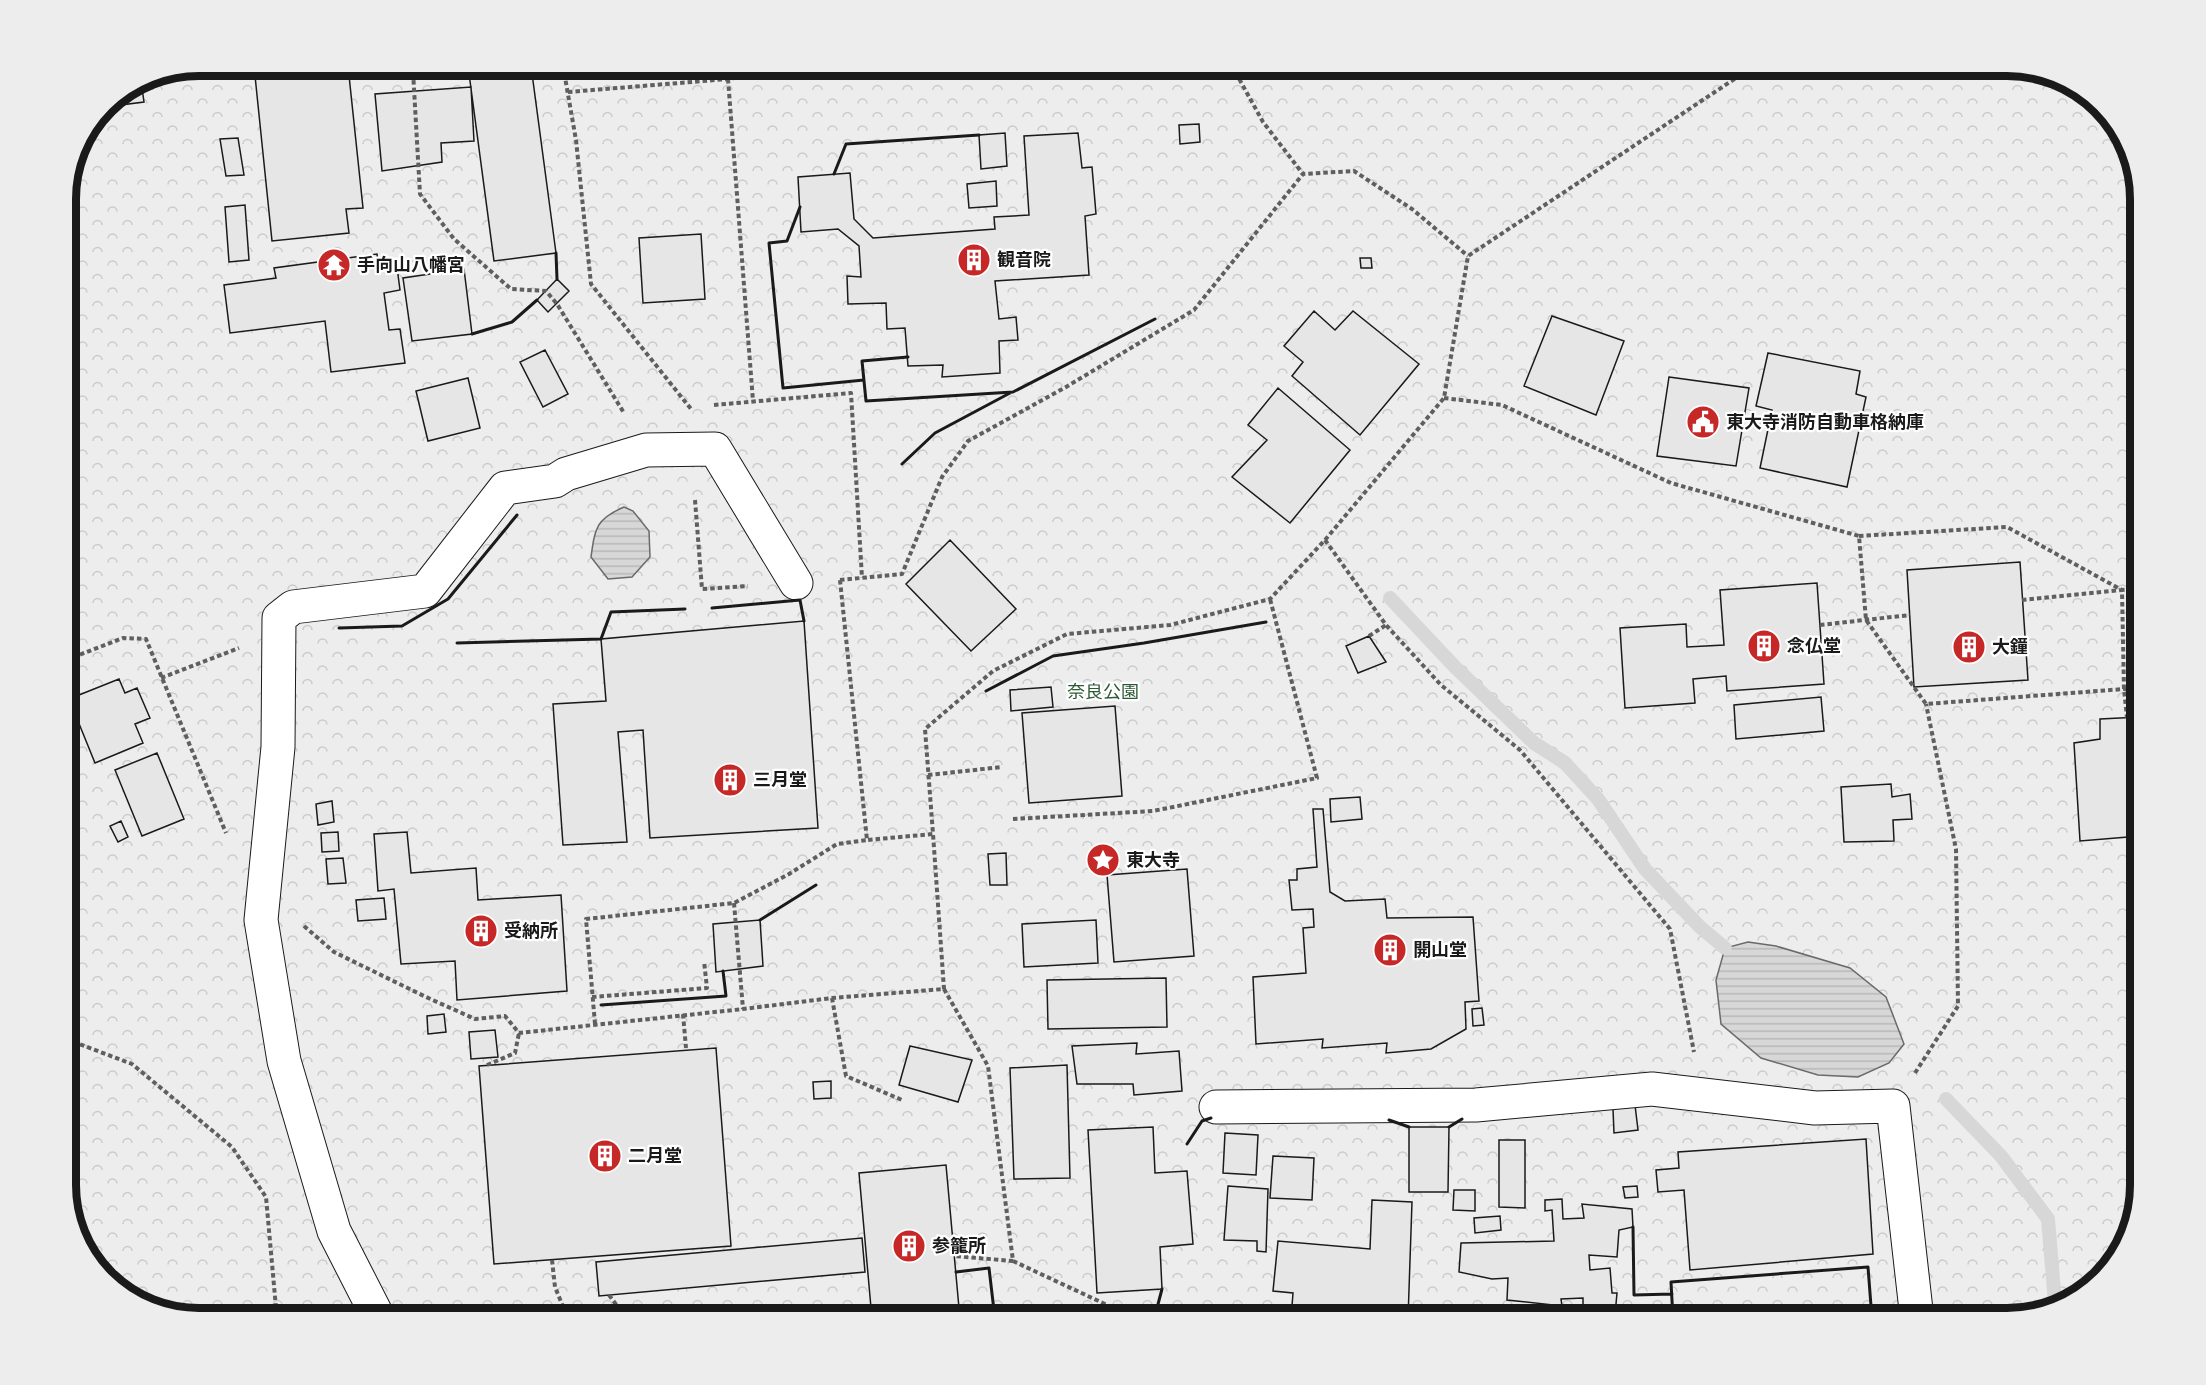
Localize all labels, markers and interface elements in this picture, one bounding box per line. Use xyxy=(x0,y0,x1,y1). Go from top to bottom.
building icon: 観音院 xyxy=(956,242,992,278)
temple icon: 手向山八幡宮 xyxy=(316,247,352,283)
place label: 観音院 xyxy=(997,249,1051,271)
place label: 手向山八幡宮 xyxy=(357,254,465,276)
public building icon: 東大寺消防自動車格納庫 xyxy=(1685,404,1721,440)
place label: 東大寺消防自動車格納庫 xyxy=(1726,411,1924,433)
building icon: 念仏堂 xyxy=(1746,628,1782,664)
building icon: 大鐘 xyxy=(1951,629,1987,665)
place label: 念仏堂 xyxy=(1787,635,1841,657)
place label: 大鐘 xyxy=(1992,636,2028,658)
park label: 奈良公園 xyxy=(1067,681,1139,703)
building icon: 三月堂 xyxy=(712,762,748,798)
place label: 三月堂 xyxy=(753,769,807,791)
place icon: 東大寺 xyxy=(1085,842,1121,878)
place label: 東大寺 xyxy=(1126,849,1180,871)
building icon: 受納所 xyxy=(463,913,499,949)
place label: 受納所 xyxy=(504,920,558,942)
building icon: 開山堂 xyxy=(1372,932,1408,968)
place label: 開山堂 xyxy=(1413,939,1467,961)
building icon: 二月堂 xyxy=(587,1138,623,1174)
place label: 二月堂 xyxy=(628,1145,682,1167)
building icon: 参籠所 xyxy=(891,1228,927,1264)
place label: 参籠所 xyxy=(932,1235,986,1257)

